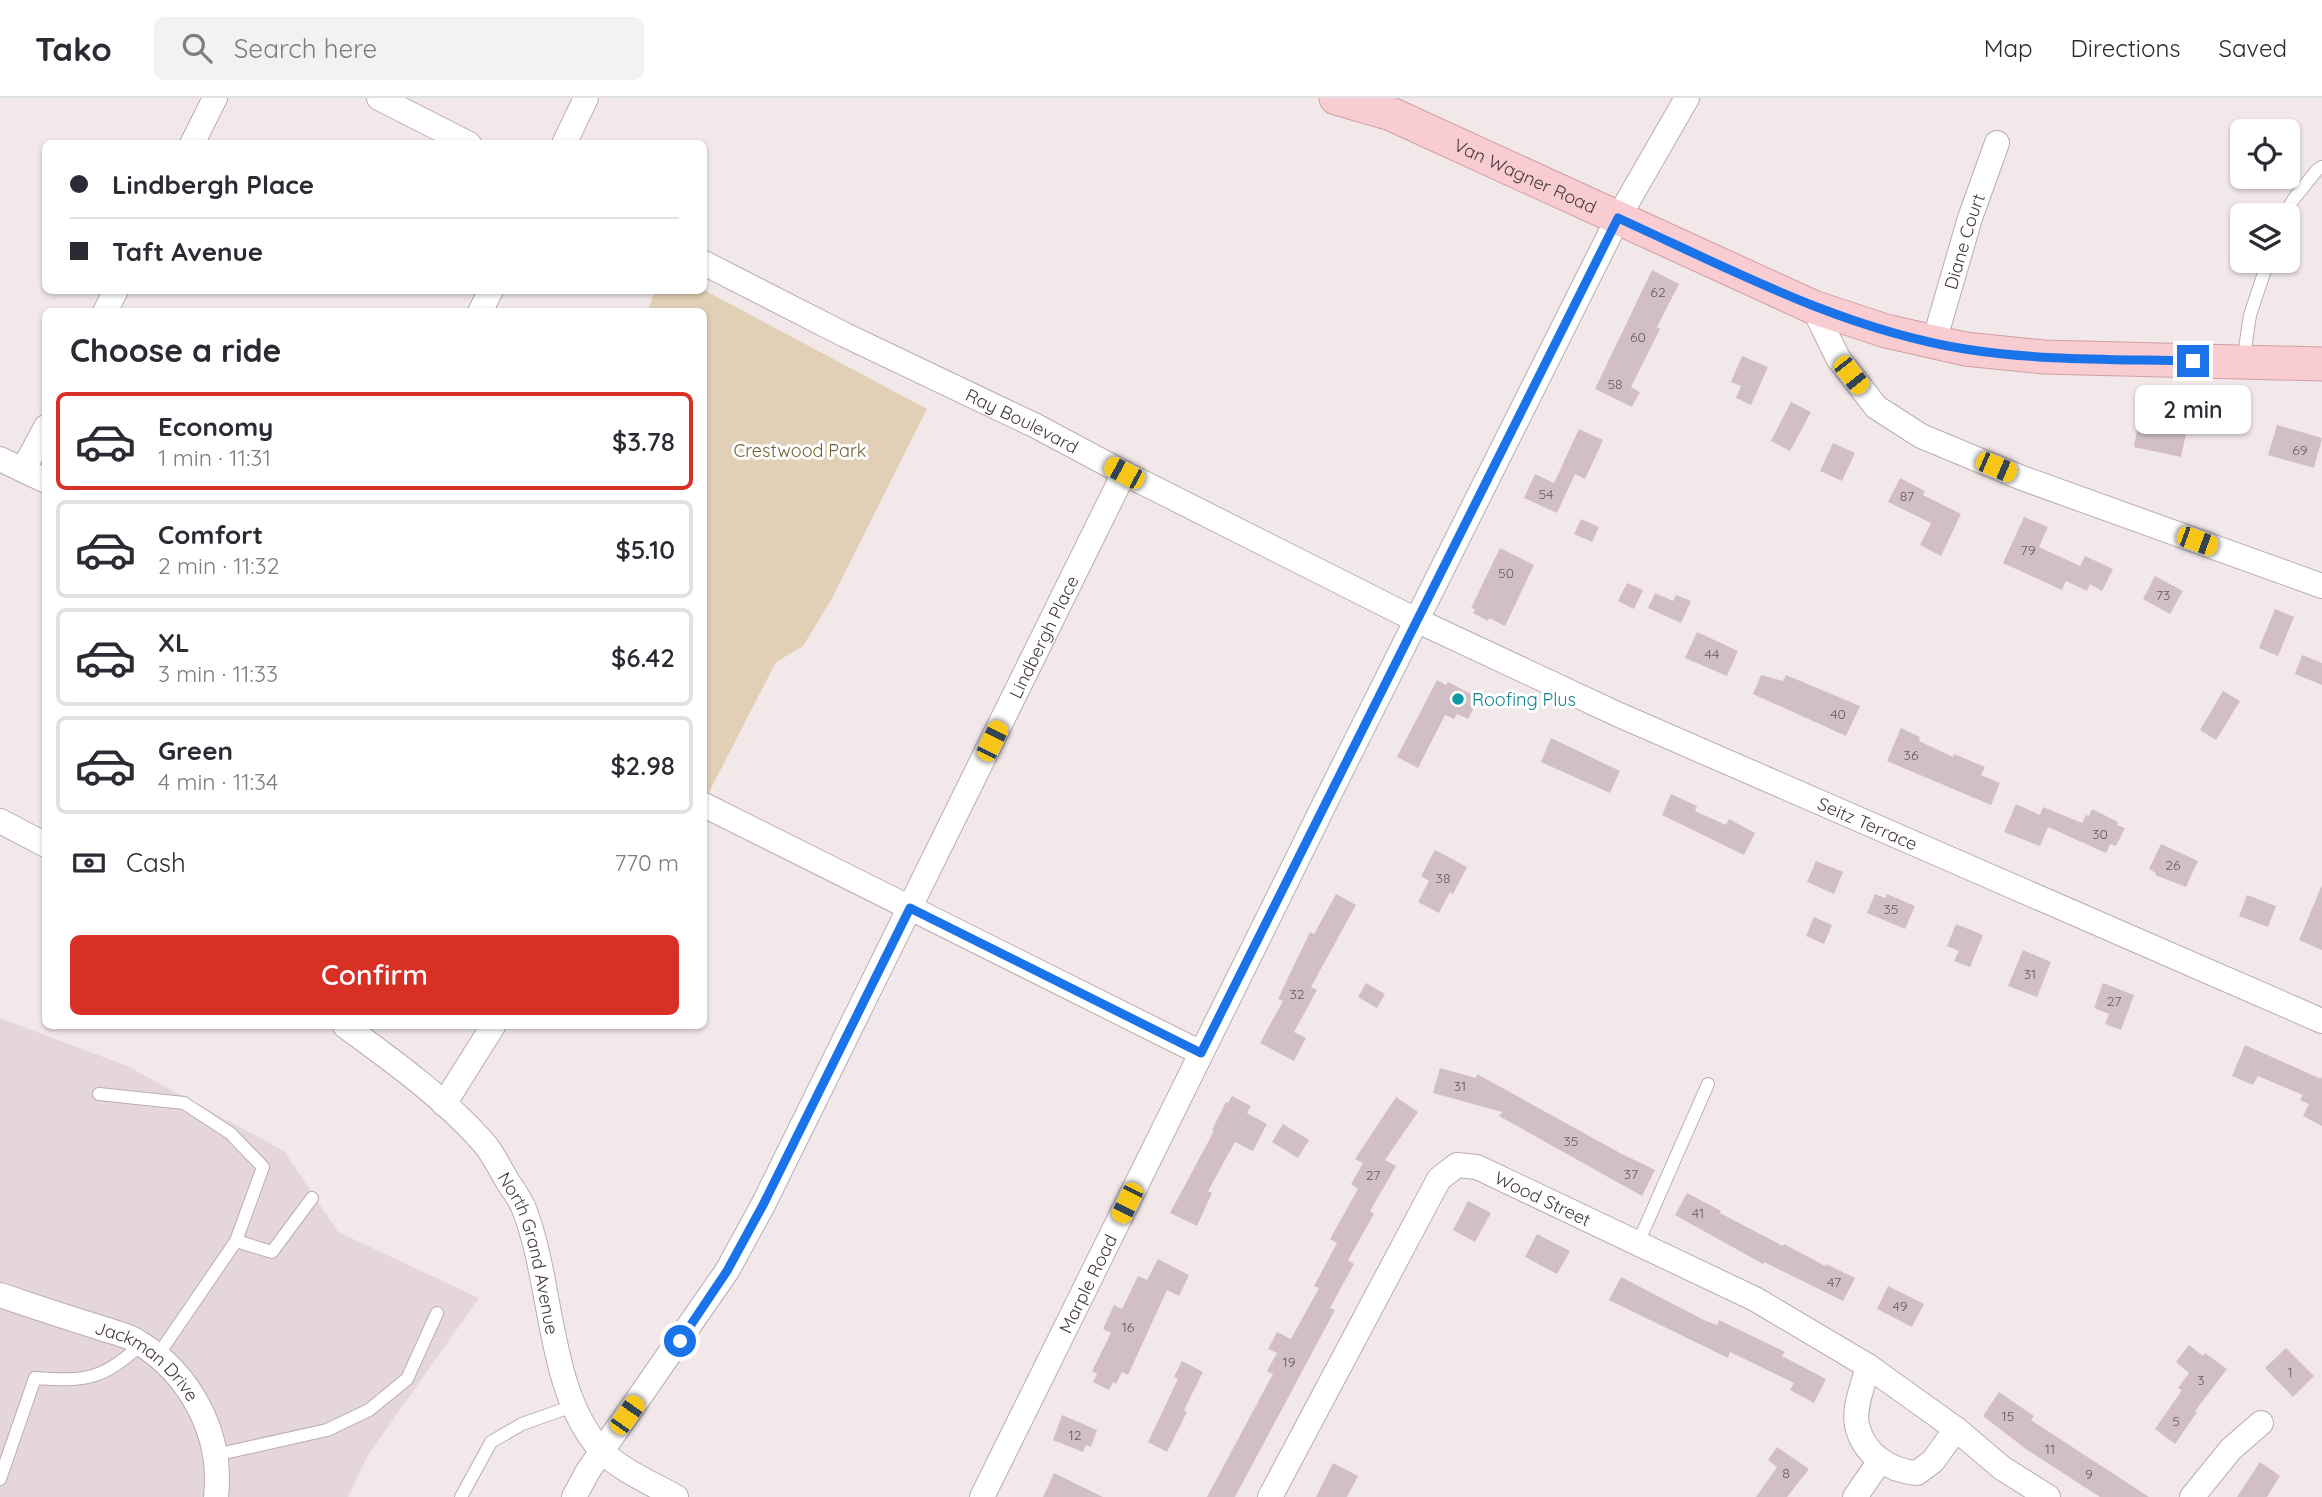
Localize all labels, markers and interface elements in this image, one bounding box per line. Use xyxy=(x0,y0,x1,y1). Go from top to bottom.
search box xyxy=(154,17,644,80)
text: Tako xyxy=(35,28,112,69)
icon: search xyxy=(178,29,216,67)
text: Search here xyxy=(234,32,377,65)
text: Map xyxy=(1984,33,2033,63)
text: Directions xyxy=(2071,33,2181,63)
text: Saved xyxy=(2219,33,2287,63)
map controls xyxy=(2230,119,2300,273)
button: locate xyxy=(2230,119,2300,189)
street label: Van Wagner Road xyxy=(1450,133,1600,218)
text: Lindbergh Place xyxy=(112,168,314,201)
street label: Diane Court xyxy=(1938,190,1989,292)
button: layers xyxy=(2230,203,2300,273)
text: Taft Avenue xyxy=(112,235,263,268)
house number: 62 xyxy=(1650,283,1666,301)
house number: 60 xyxy=(1630,328,1646,346)
text: Choose a ride xyxy=(70,330,282,370)
route end xyxy=(2177,345,2209,377)
car xyxy=(1830,352,1873,398)
house number: 58 xyxy=(1607,375,1623,393)
street label: Ray Boulevard xyxy=(962,383,1083,458)
callout: 2 min xyxy=(2135,386,2251,434)
text: 2 min xyxy=(2163,395,2223,424)
icon: car xyxy=(74,410,137,473)
text: Economy xyxy=(158,410,273,443)
text: $3.78 xyxy=(612,425,675,458)
park label: Crestwood Park xyxy=(734,439,866,462)
house number: 69 xyxy=(2292,441,2308,459)
text: 1 min · 11:31 xyxy=(158,443,271,472)
car xyxy=(1973,449,2020,485)
car xyxy=(1101,454,1148,492)
house number: 54 xyxy=(1538,485,1554,503)
house number: 87 xyxy=(1900,487,1914,505)
icon: car xyxy=(74,518,137,581)
text: Comfort xyxy=(158,518,263,551)
car xyxy=(2174,524,2221,558)
text: $5.10 xyxy=(616,533,675,566)
house number: 79 xyxy=(2021,541,2036,559)
text: 2 min · 11:32 xyxy=(158,551,279,580)
house number: 50 xyxy=(1498,564,1514,582)
street label: Lindbergh Place xyxy=(1003,571,1083,702)
house number: 73 xyxy=(2156,586,2170,604)
icon: car xyxy=(74,626,137,689)
text: XL xyxy=(158,626,190,659)
text: $6.42 xyxy=(611,641,675,674)
house number: 44 xyxy=(1705,645,1719,663)
text: 3 min · 11:33 xyxy=(158,659,278,688)
place label: Roofing Plus xyxy=(1472,688,1576,711)
marker: Roofing Plus xyxy=(1450,691,1466,707)
house number: 40 xyxy=(1830,705,1846,723)
car xyxy=(974,718,1011,764)
icon: car xyxy=(74,734,137,797)
text: Green xyxy=(158,734,233,767)
house number: 36 xyxy=(1904,746,1919,764)
text: $2.98 xyxy=(610,749,675,782)
text: 4 min · 11:34 xyxy=(158,767,278,796)
street label: Seitz Terrace xyxy=(1814,791,1921,855)
house number: 30 xyxy=(2092,825,2108,843)
icon: cash xyxy=(70,844,108,882)
text: Cash xyxy=(126,846,186,879)
text: 770 m xyxy=(614,848,679,877)
house number: 26 xyxy=(2165,856,2181,874)
house number: 38 xyxy=(1436,869,1450,887)
house number: 35 xyxy=(1884,900,1898,918)
button: Confirm xyxy=(70,935,679,1015)
house number: 31 xyxy=(2024,965,2036,983)
house number: 32 xyxy=(1289,985,1305,1003)
house number: 27 xyxy=(2107,992,2121,1010)
house number: 31 xyxy=(1454,1077,1466,1095)
house number: 35 xyxy=(1564,1132,1578,1150)
house number: 37 xyxy=(1624,1165,1638,1183)
house number: 27 xyxy=(1366,1166,1380,1184)
street label: Wood Street xyxy=(1491,1166,1595,1231)
street label: North Grand Avenue xyxy=(493,1168,564,1336)
car xyxy=(1109,1180,1146,1226)
house number: 41 xyxy=(1692,1204,1704,1222)
street label: Marple Road xyxy=(1053,1230,1122,1337)
house number: 47 xyxy=(1827,1273,1841,1291)
house number: 49 xyxy=(1893,1297,1908,1315)
street label: Jackman Drive xyxy=(92,1315,204,1405)
house number: 16 xyxy=(1122,1318,1135,1336)
route start xyxy=(664,1325,696,1357)
house number: 19 xyxy=(1283,1353,1296,1371)
house number: 1 xyxy=(2287,1363,2293,1381)
house number: 3 xyxy=(2197,1371,2205,1389)
car xyxy=(607,1392,648,1438)
house number: 15 xyxy=(2002,1407,2014,1425)
house number: 5 xyxy=(2172,1412,2180,1430)
house number: 12 xyxy=(1069,1426,1082,1444)
house number: 11 xyxy=(2045,1440,2055,1458)
house number: 8 xyxy=(1782,1464,1790,1482)
house number: 9 xyxy=(2085,1465,2093,1483)

